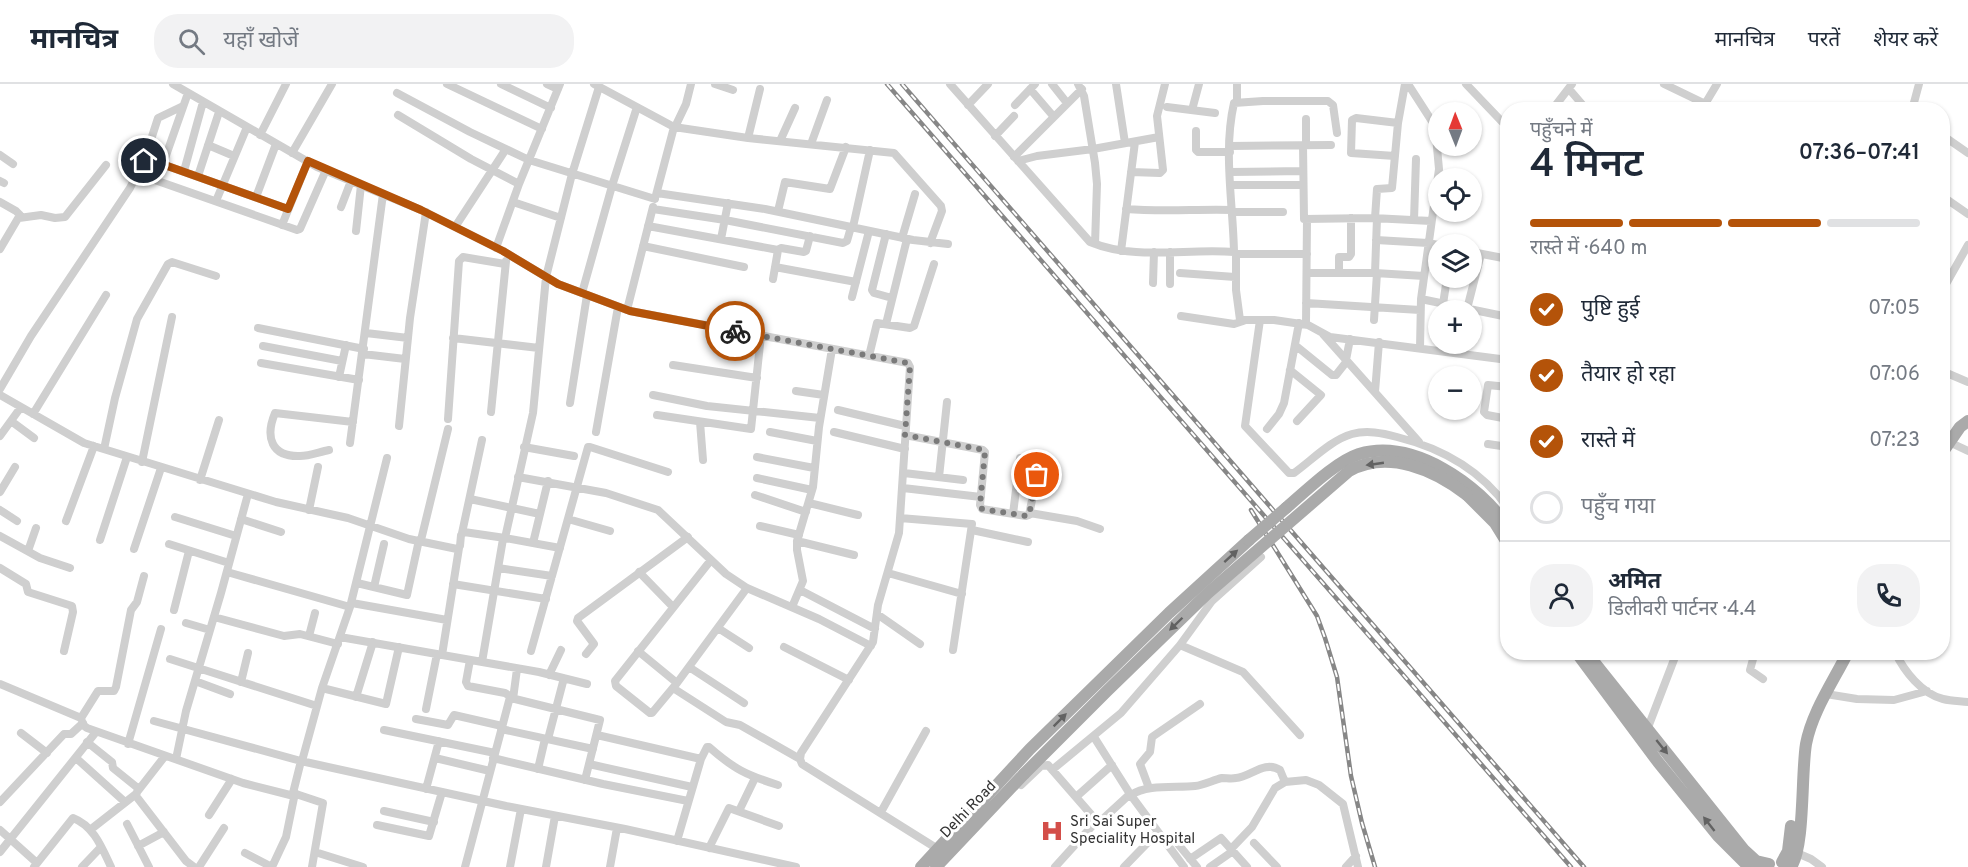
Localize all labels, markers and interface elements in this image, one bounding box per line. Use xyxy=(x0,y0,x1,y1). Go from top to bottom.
search box xyxy=(154,14,574,68)
text: मानचित्र xyxy=(30,23,118,59)
icon: search xyxy=(175,25,208,58)
text: मानचित्र xyxy=(1715,27,1775,54)
text: परतें xyxy=(1808,27,1840,54)
text: शेयर करें xyxy=(1873,27,1938,54)
text: यहाँ खोजें xyxy=(223,28,299,55)
north arrow xyxy=(1428,102,1482,156)
map controls xyxy=(1428,102,1482,420)
text: पहुँचने में xyxy=(1530,118,1592,144)
pin xyxy=(118,135,169,186)
text: 07:36–07:41 xyxy=(1799,140,1920,167)
text: 4 मिनट xyxy=(1530,142,1644,191)
icon: home xyxy=(127,144,160,177)
button: locate xyxy=(1428,168,1482,222)
button: layers xyxy=(1428,234,1482,288)
text: रास्ते में · 640 m xyxy=(1530,236,1647,262)
icon: check xyxy=(1530,293,1563,326)
text: पुष्टि हुई xyxy=(1581,296,1640,323)
text: 07:05 xyxy=(1868,296,1920,322)
button: + xyxy=(1428,300,1482,354)
courier xyxy=(705,301,765,361)
icon: bike xyxy=(719,315,752,348)
icon: check xyxy=(1530,359,1563,392)
text: तैयार हो रहा xyxy=(1581,362,1675,389)
text: 07:06 xyxy=(1869,362,1920,388)
button: − xyxy=(1428,366,1482,420)
icon: check xyxy=(1530,425,1563,458)
text: रास्ते में xyxy=(1581,428,1635,455)
text: 07:23 xyxy=(1869,428,1920,454)
pin xyxy=(1011,449,1062,500)
icon: bag xyxy=(1020,458,1053,491)
one-way arrow xyxy=(1365,459,1384,468)
text: पहुँच गया xyxy=(1581,494,1655,521)
one-way arrow xyxy=(1223,550,1238,563)
button: person xyxy=(1530,564,1593,627)
button: phone xyxy=(1857,564,1920,627)
text: अमित xyxy=(1608,569,1661,596)
text: डिलीवरी पार्टनर · 4.4 xyxy=(1608,597,1756,623)
one-way arrow xyxy=(1169,617,1184,631)
one-way arrow xyxy=(1052,713,1067,727)
one-way arrow xyxy=(1655,740,1667,755)
street label: Delhi Road xyxy=(937,777,1001,843)
place label: Sri Sai Super Speciality Hospital xyxy=(1070,813,1195,849)
one-way arrow xyxy=(1703,816,1716,832)
hospital icon: Sri Sai Super Speciality Hospital xyxy=(1039,818,1065,844)

